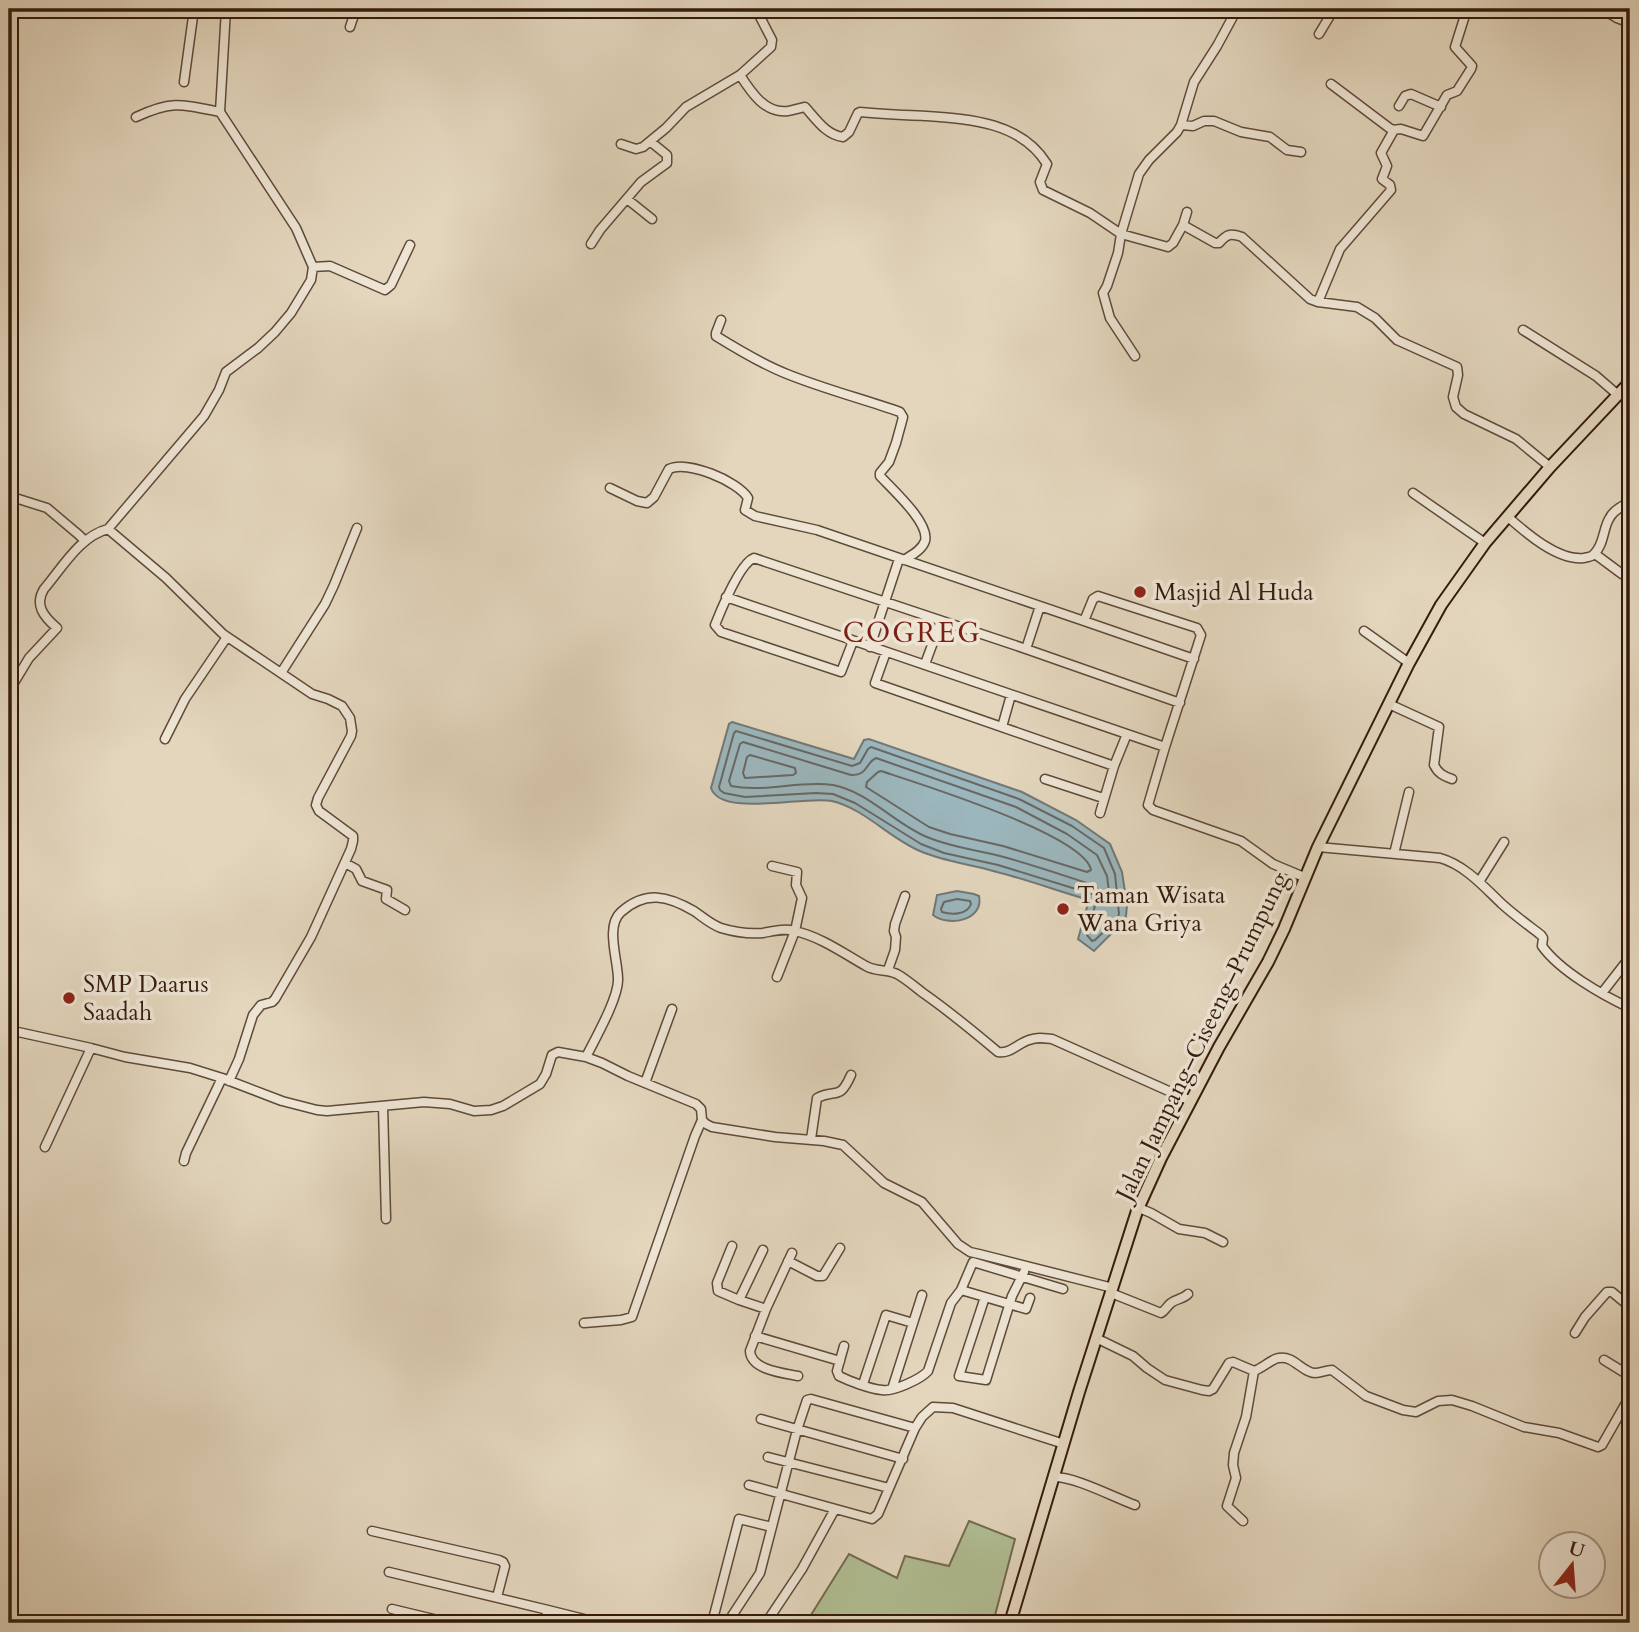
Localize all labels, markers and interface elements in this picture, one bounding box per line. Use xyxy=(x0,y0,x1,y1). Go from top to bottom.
place label: Masjid Al Huda xyxy=(1154,576,1314,609)
marker: Masjid Al Huda xyxy=(1132,584,1148,600)
district label: COGREG xyxy=(843,614,981,652)
street label: Jalan Jampang–Ciseeng–Prumpung xyxy=(1107,866,1297,1209)
place label: Taman Wisata Wana Griya xyxy=(1076,879,1226,940)
marker: Taman Wisata Wana Griya xyxy=(1055,901,1071,917)
place label: SMP Daarus Saadah xyxy=(83,968,208,1029)
marker: SMP Daarus Saadah xyxy=(61,990,77,1006)
north arrow xyxy=(1538,1530,1608,1600)
text: U xyxy=(1565,1535,1588,1565)

